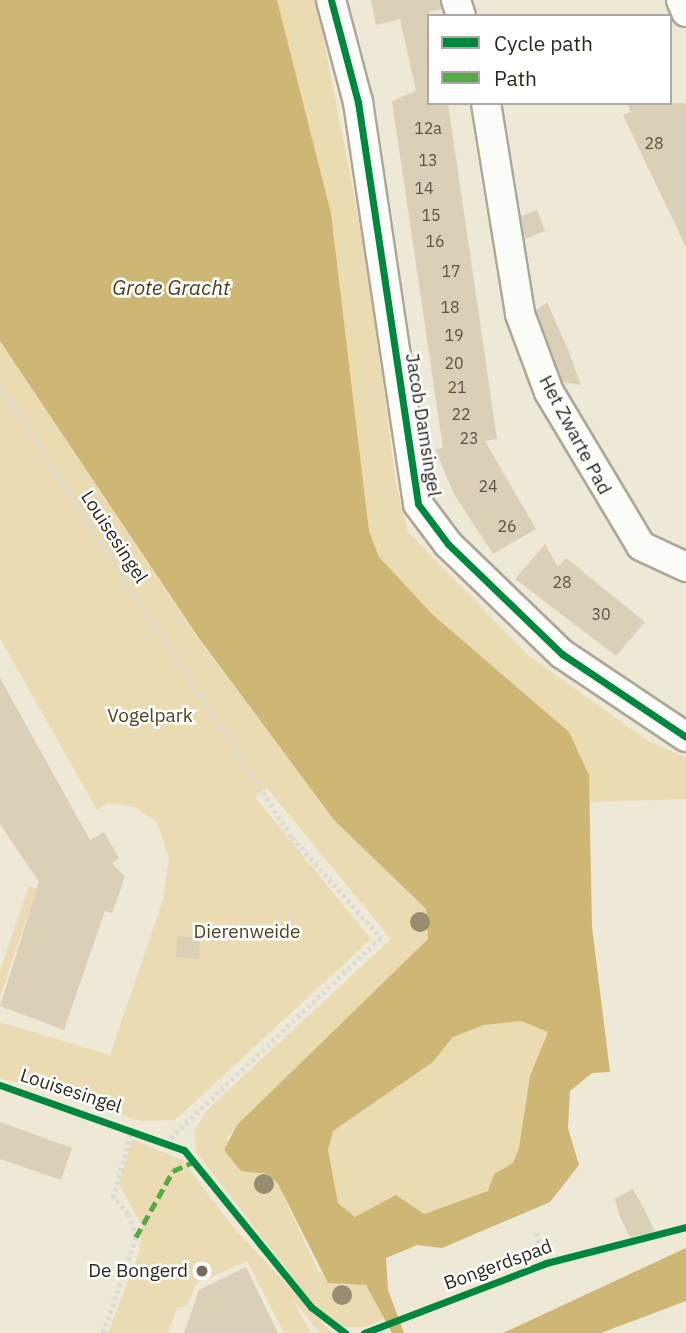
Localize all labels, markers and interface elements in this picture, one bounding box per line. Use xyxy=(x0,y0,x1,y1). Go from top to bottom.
legend xyxy=(427,14,672,105)
text: Cycle path xyxy=(494,29,593,57)
text: Path xyxy=(494,64,537,92)
house number: 12a xyxy=(414,118,442,138)
house number: 28 xyxy=(644,133,664,153)
house number: 13 xyxy=(418,150,438,170)
house number: 14 xyxy=(414,178,434,198)
house number: 15 xyxy=(421,205,441,225)
house number: 16 xyxy=(425,231,445,251)
house number: 17 xyxy=(441,261,461,281)
water label: Grote Gracht xyxy=(112,274,230,300)
house number: 18 xyxy=(440,297,460,317)
house number: 19 xyxy=(444,325,464,345)
street label: Jacob Damsingel xyxy=(400,352,446,498)
house number: 20 xyxy=(444,353,464,373)
street label: Het Zwarte Pad xyxy=(534,372,616,498)
house number: 21 xyxy=(447,377,467,397)
house number: 22 xyxy=(451,404,471,424)
house number: 23 xyxy=(459,428,479,448)
house number: 24 xyxy=(478,476,498,496)
street label: Louisesingel xyxy=(76,487,152,587)
house number: 26 xyxy=(497,516,517,536)
house number: 28 xyxy=(552,572,572,592)
house number: 30 xyxy=(591,604,611,624)
park label: Vogelpark xyxy=(107,705,193,727)
park label: Dierenweide xyxy=(193,921,301,943)
street label: Louisesingel xyxy=(17,1064,125,1118)
street label: Bongerdspad xyxy=(441,1235,555,1295)
place label: De Bongerd xyxy=(88,1260,188,1282)
marker: De Bongerd xyxy=(194,1263,210,1279)

